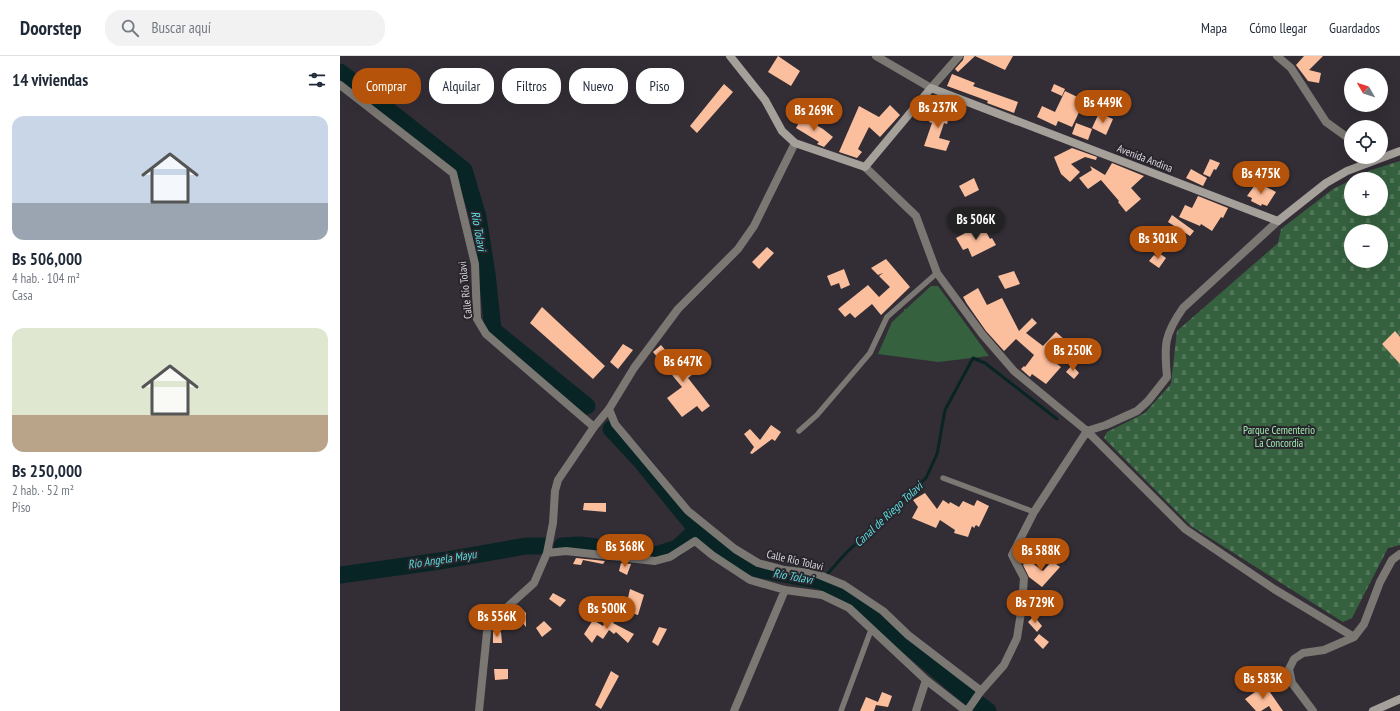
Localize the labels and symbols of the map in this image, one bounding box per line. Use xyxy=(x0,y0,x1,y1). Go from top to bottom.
north arrow xyxy=(1344,68,1388,112)
pin: Bs 449K xyxy=(1066,90,1140,124)
pin: Bs 237K xyxy=(901,95,975,129)
pin: Bs 269K xyxy=(777,98,851,132)
street label: Avenida Andina xyxy=(1115,141,1175,175)
pin: Bs 475K xyxy=(1224,161,1298,195)
pin: Bs 506K xyxy=(939,207,1013,241)
water label: Río Tolavi xyxy=(468,210,490,253)
pin: Bs 301K xyxy=(1121,226,1195,260)
street label: Calle Río Tolavi xyxy=(455,260,475,320)
pin: Bs 250K xyxy=(1036,338,1110,372)
pin: Bs 647K xyxy=(646,349,720,383)
park label: Parque Cementerio La Concordia xyxy=(1243,423,1315,450)
water label: Canal de Riego Tolavi xyxy=(851,477,926,550)
pin: Bs 368K xyxy=(588,534,662,568)
pin: Bs 588K xyxy=(1004,538,1078,572)
water label: Río Angela Mayu xyxy=(407,546,478,572)
street label: Calle Río Tolavi xyxy=(765,547,825,573)
water label: Río Tolavi xyxy=(772,565,815,587)
pin: Bs 729K xyxy=(998,590,1072,624)
pin: Bs 500K xyxy=(570,596,644,630)
pin: Bs 556K xyxy=(460,604,534,638)
pin: Bs 583K xyxy=(1226,666,1300,700)

